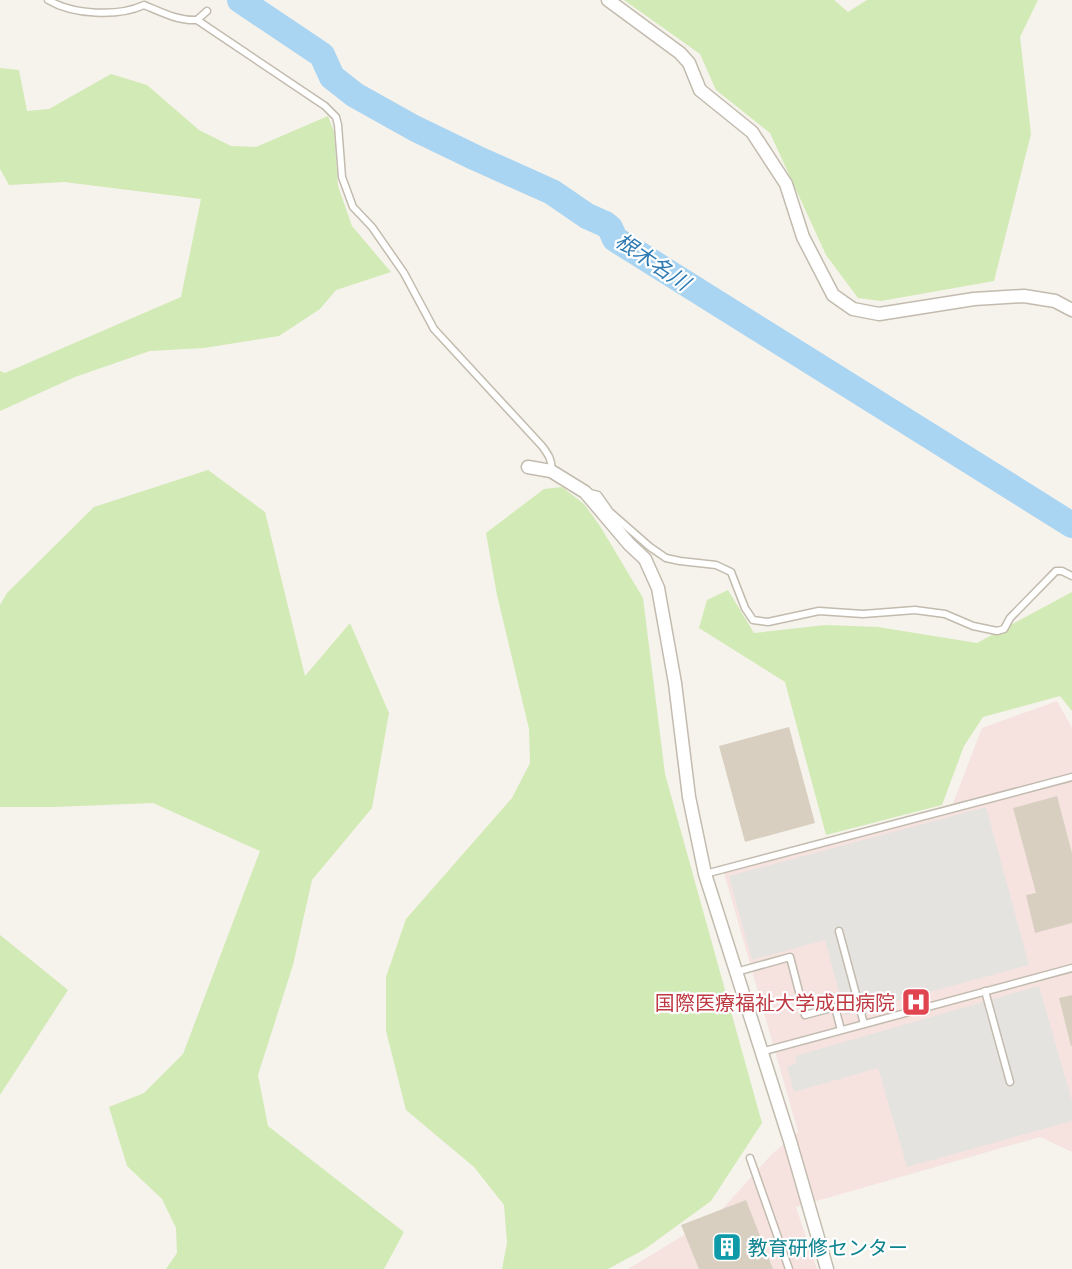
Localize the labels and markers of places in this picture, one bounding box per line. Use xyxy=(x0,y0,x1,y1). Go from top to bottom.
hospital icon: 国際医療福祉大学成田病院 xyxy=(900,986,932,1018)
place label: 国際医療福祉大学成田病院 xyxy=(655,989,895,1016)
building icon: 教育研修センター xyxy=(711,1231,743,1263)
place label: 教育研修センター xyxy=(748,1234,908,1261)

